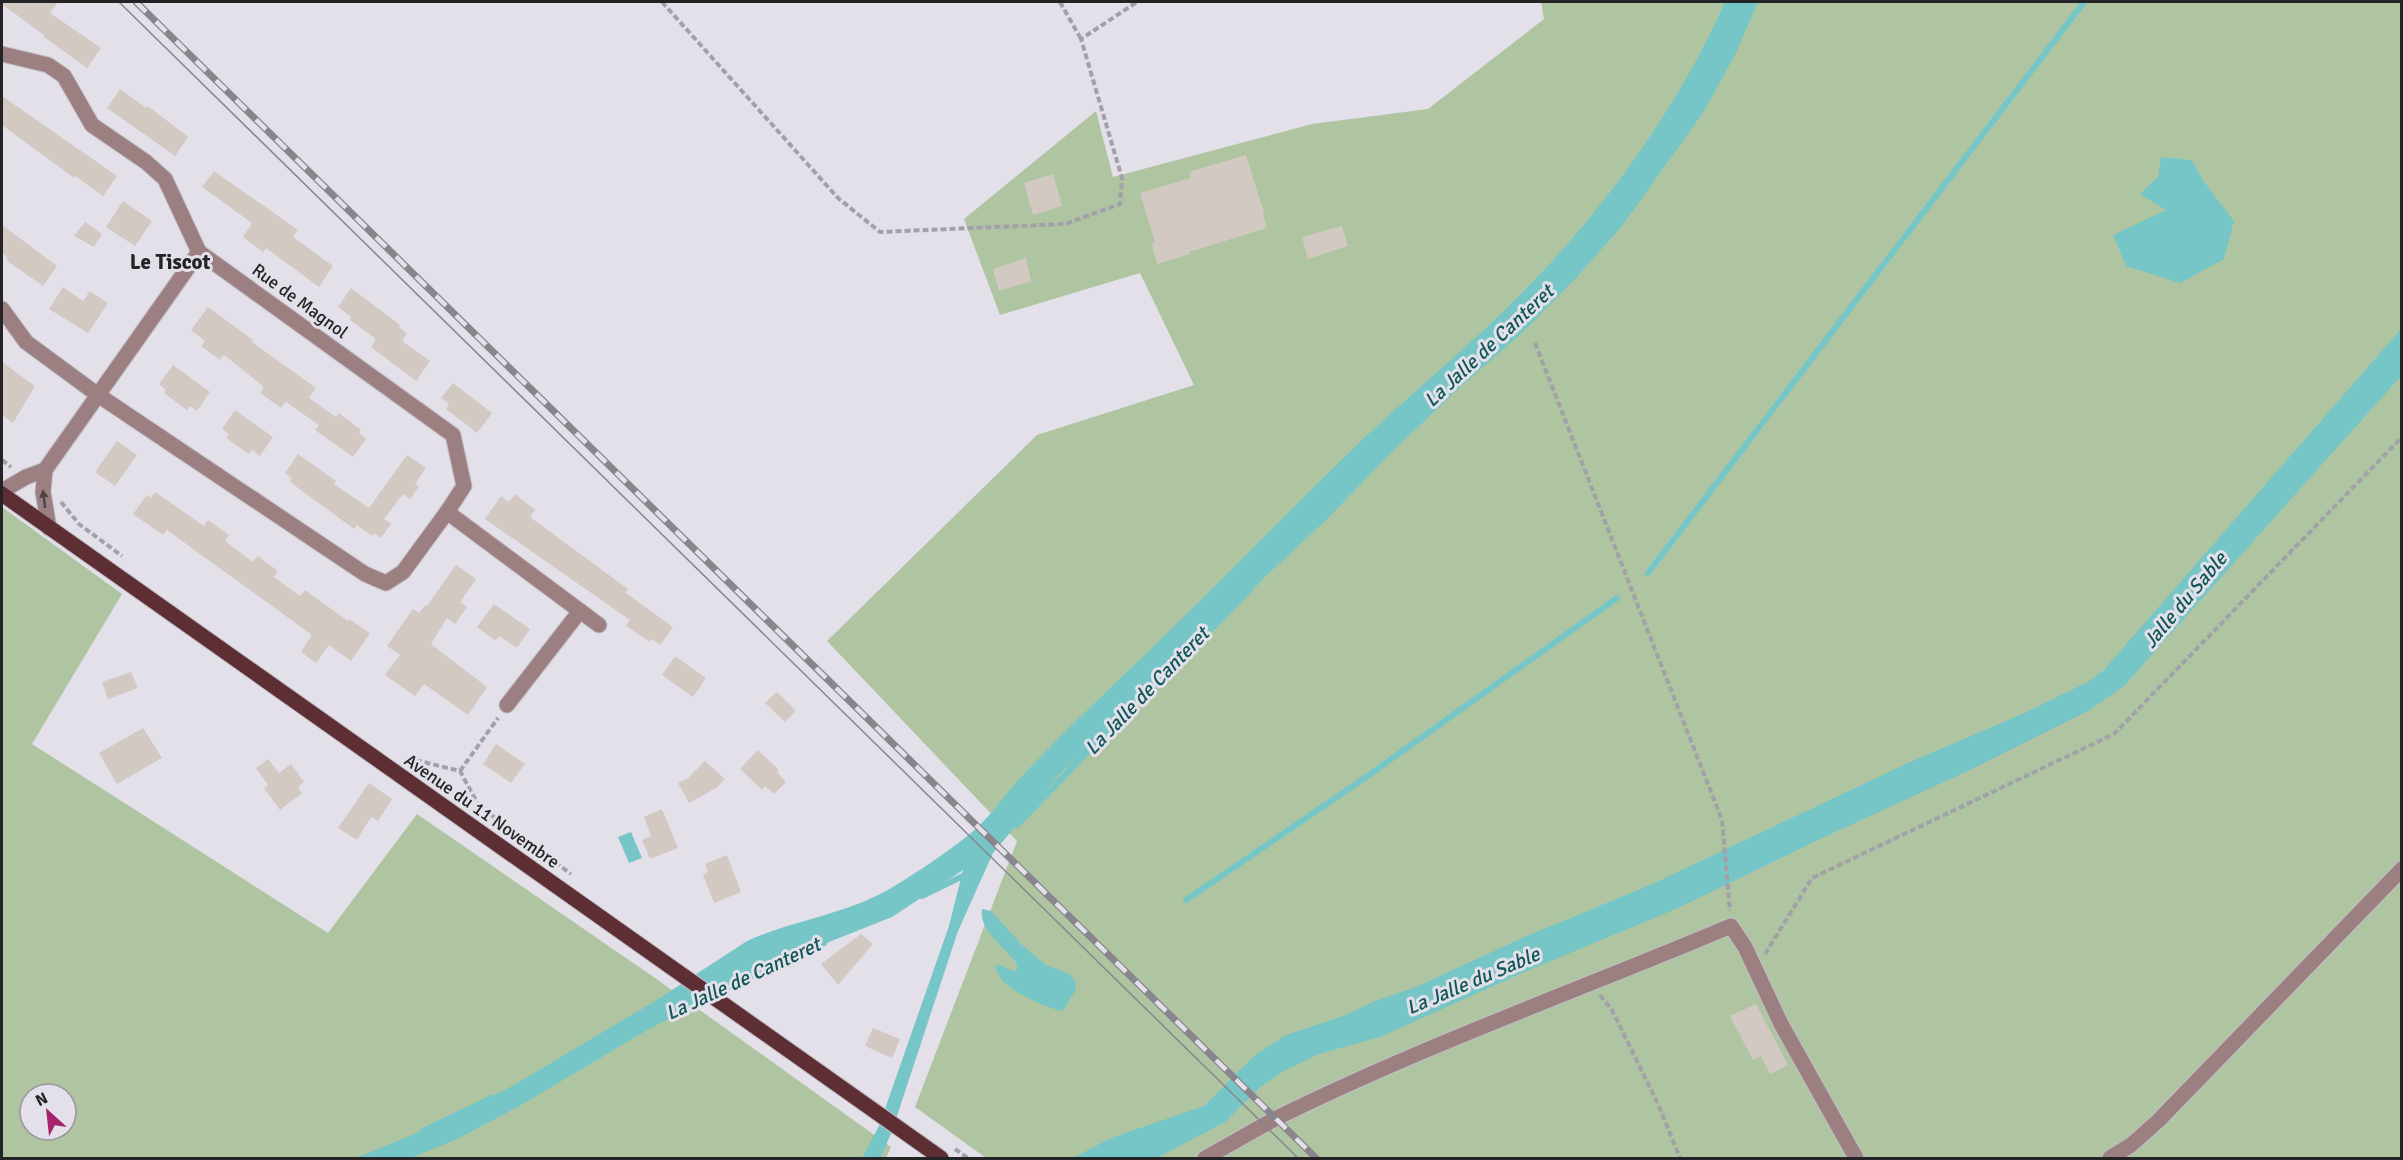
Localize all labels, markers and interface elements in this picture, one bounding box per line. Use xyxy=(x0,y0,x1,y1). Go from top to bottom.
district label: Le Tiscot xyxy=(130,249,210,275)
street label: Rue de Magnol xyxy=(248,259,352,343)
water label: La Jalle de Canteret xyxy=(1419,278,1560,412)
one-way arrow xyxy=(39,489,49,508)
water label: Jalle du Sable xyxy=(2138,546,2233,653)
water label: La Jalle de Canteret xyxy=(1080,620,1216,760)
street label: Avenue du 11 Novembre xyxy=(400,749,564,873)
water label: La Jalle de Canteret xyxy=(662,931,826,1026)
water label: La Jalle du Sable xyxy=(1403,941,1544,1020)
north arrow xyxy=(18,1082,78,1142)
text: N xyxy=(32,1088,51,1111)

